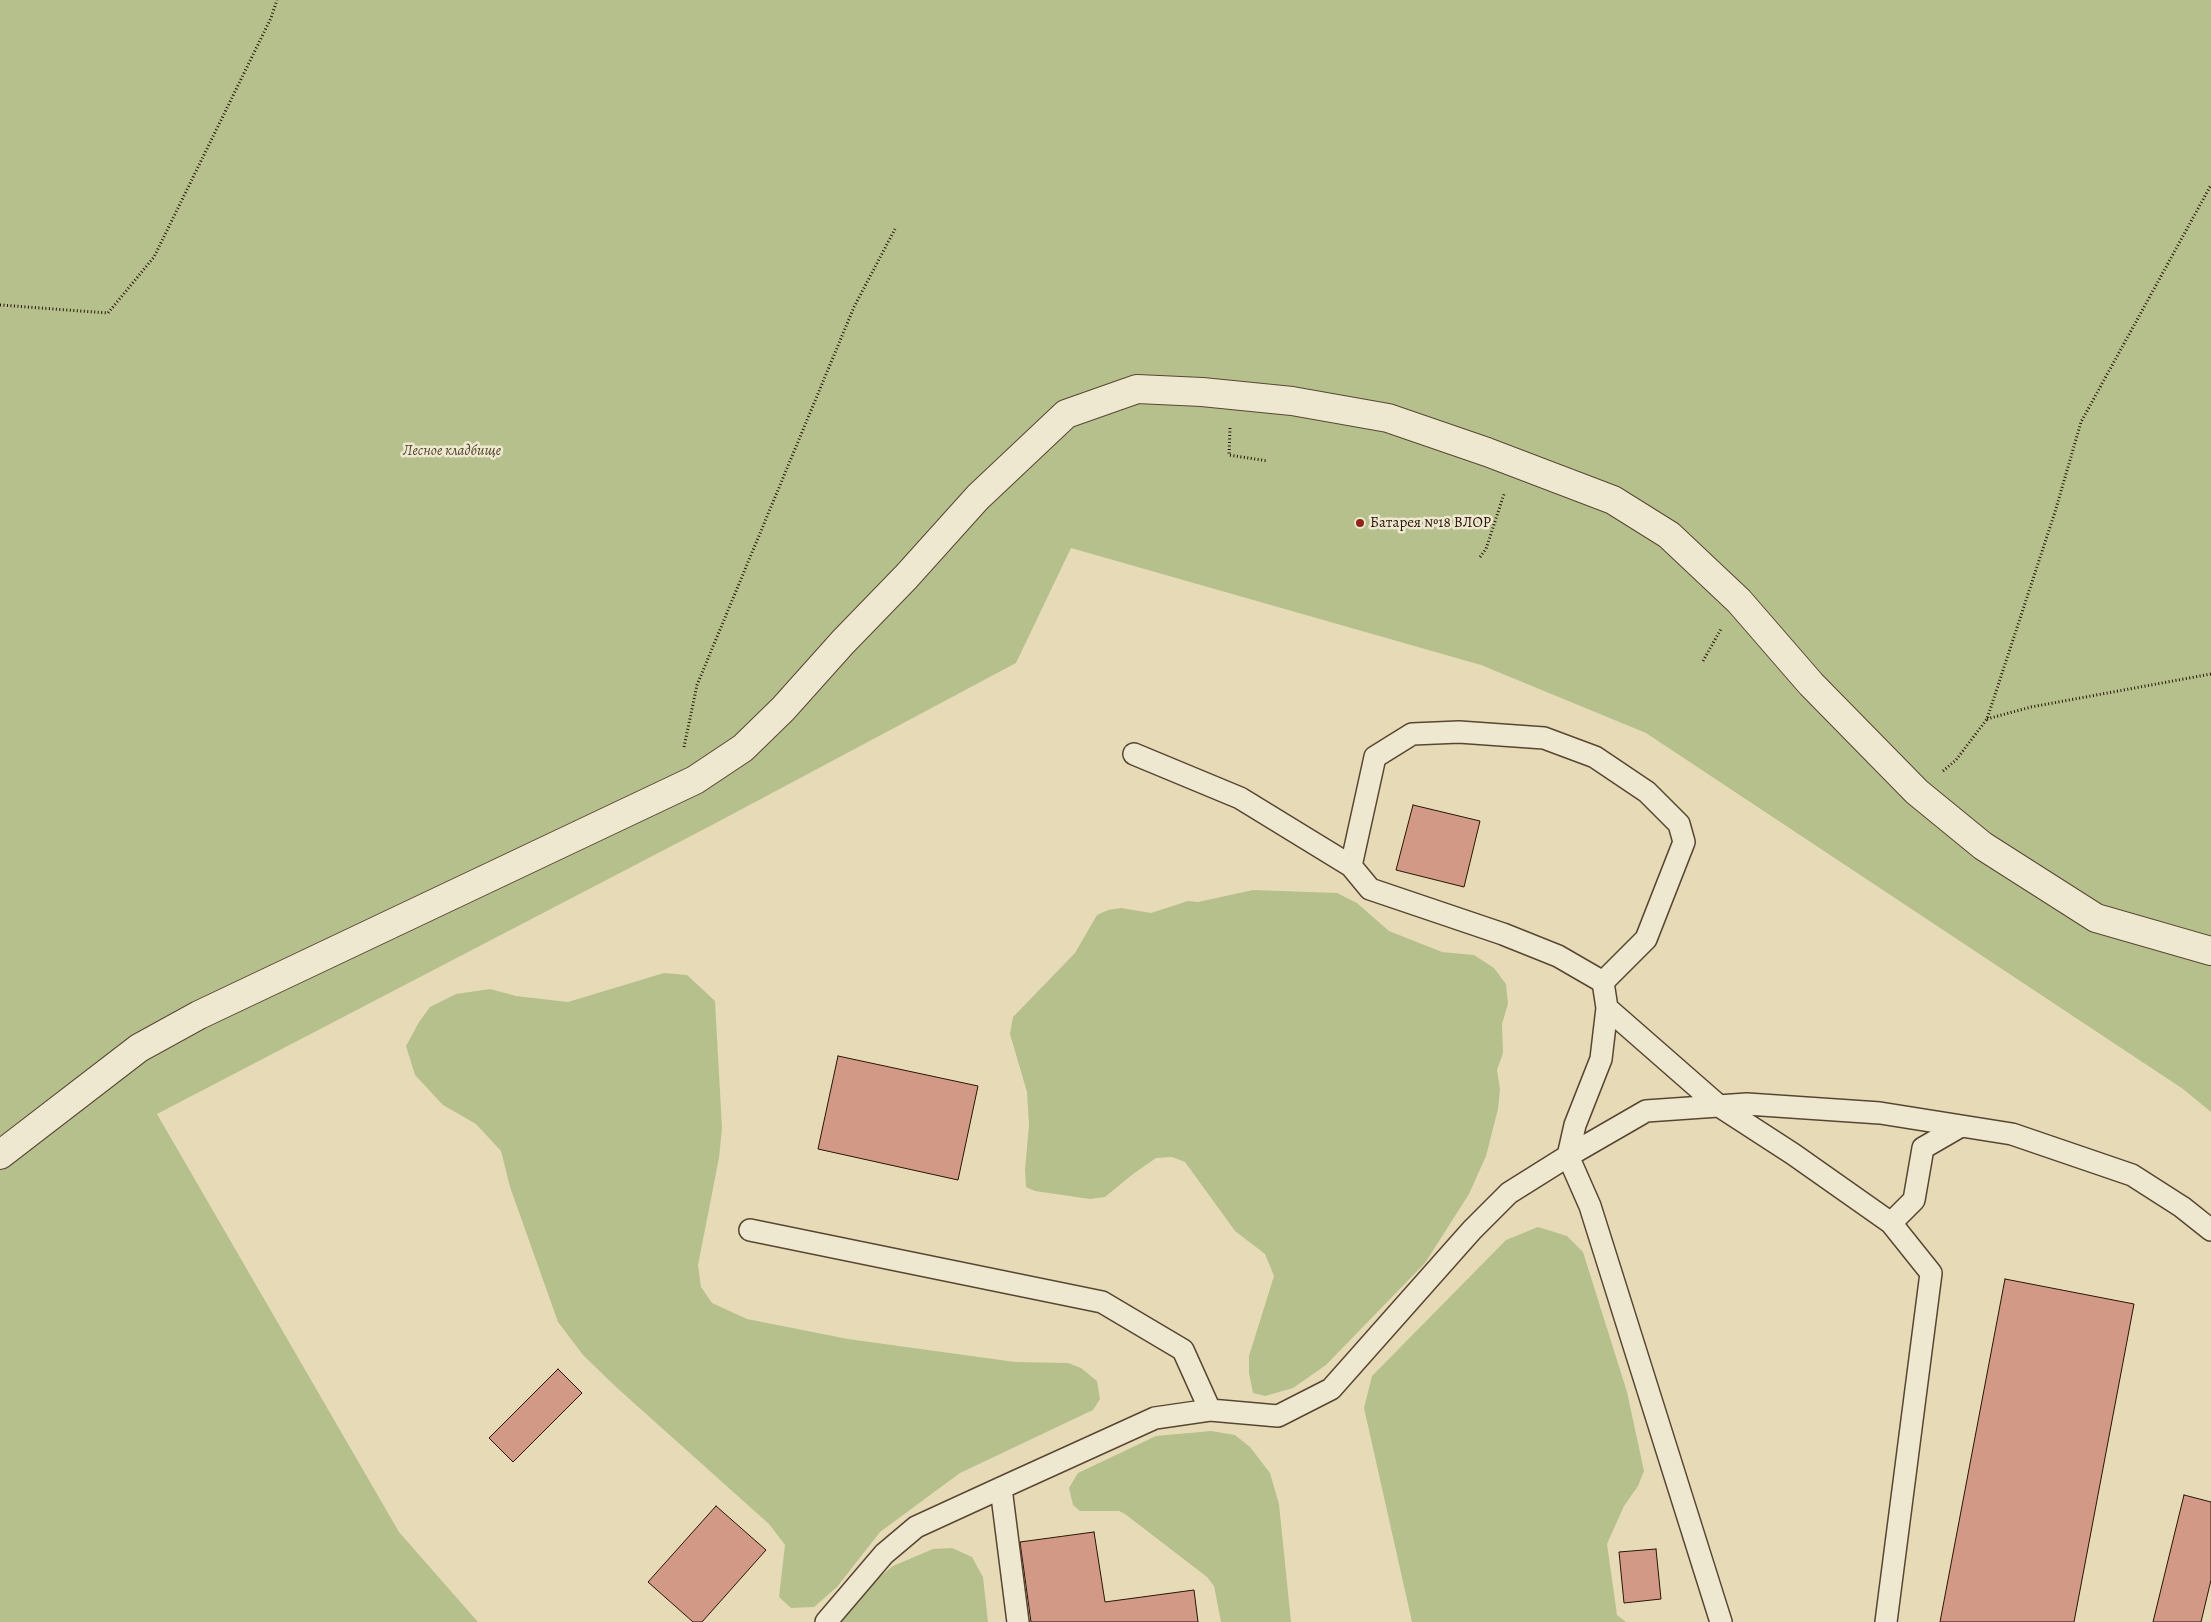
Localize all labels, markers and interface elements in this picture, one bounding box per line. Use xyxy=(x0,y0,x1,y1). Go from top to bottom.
park label: Лесное кладбище xyxy=(403,442,501,460)
place label: Батарея №18 ВЛОР xyxy=(1370,514,1491,532)
marker: Батарея №18 ВЛОР xyxy=(1354,517,1366,529)

